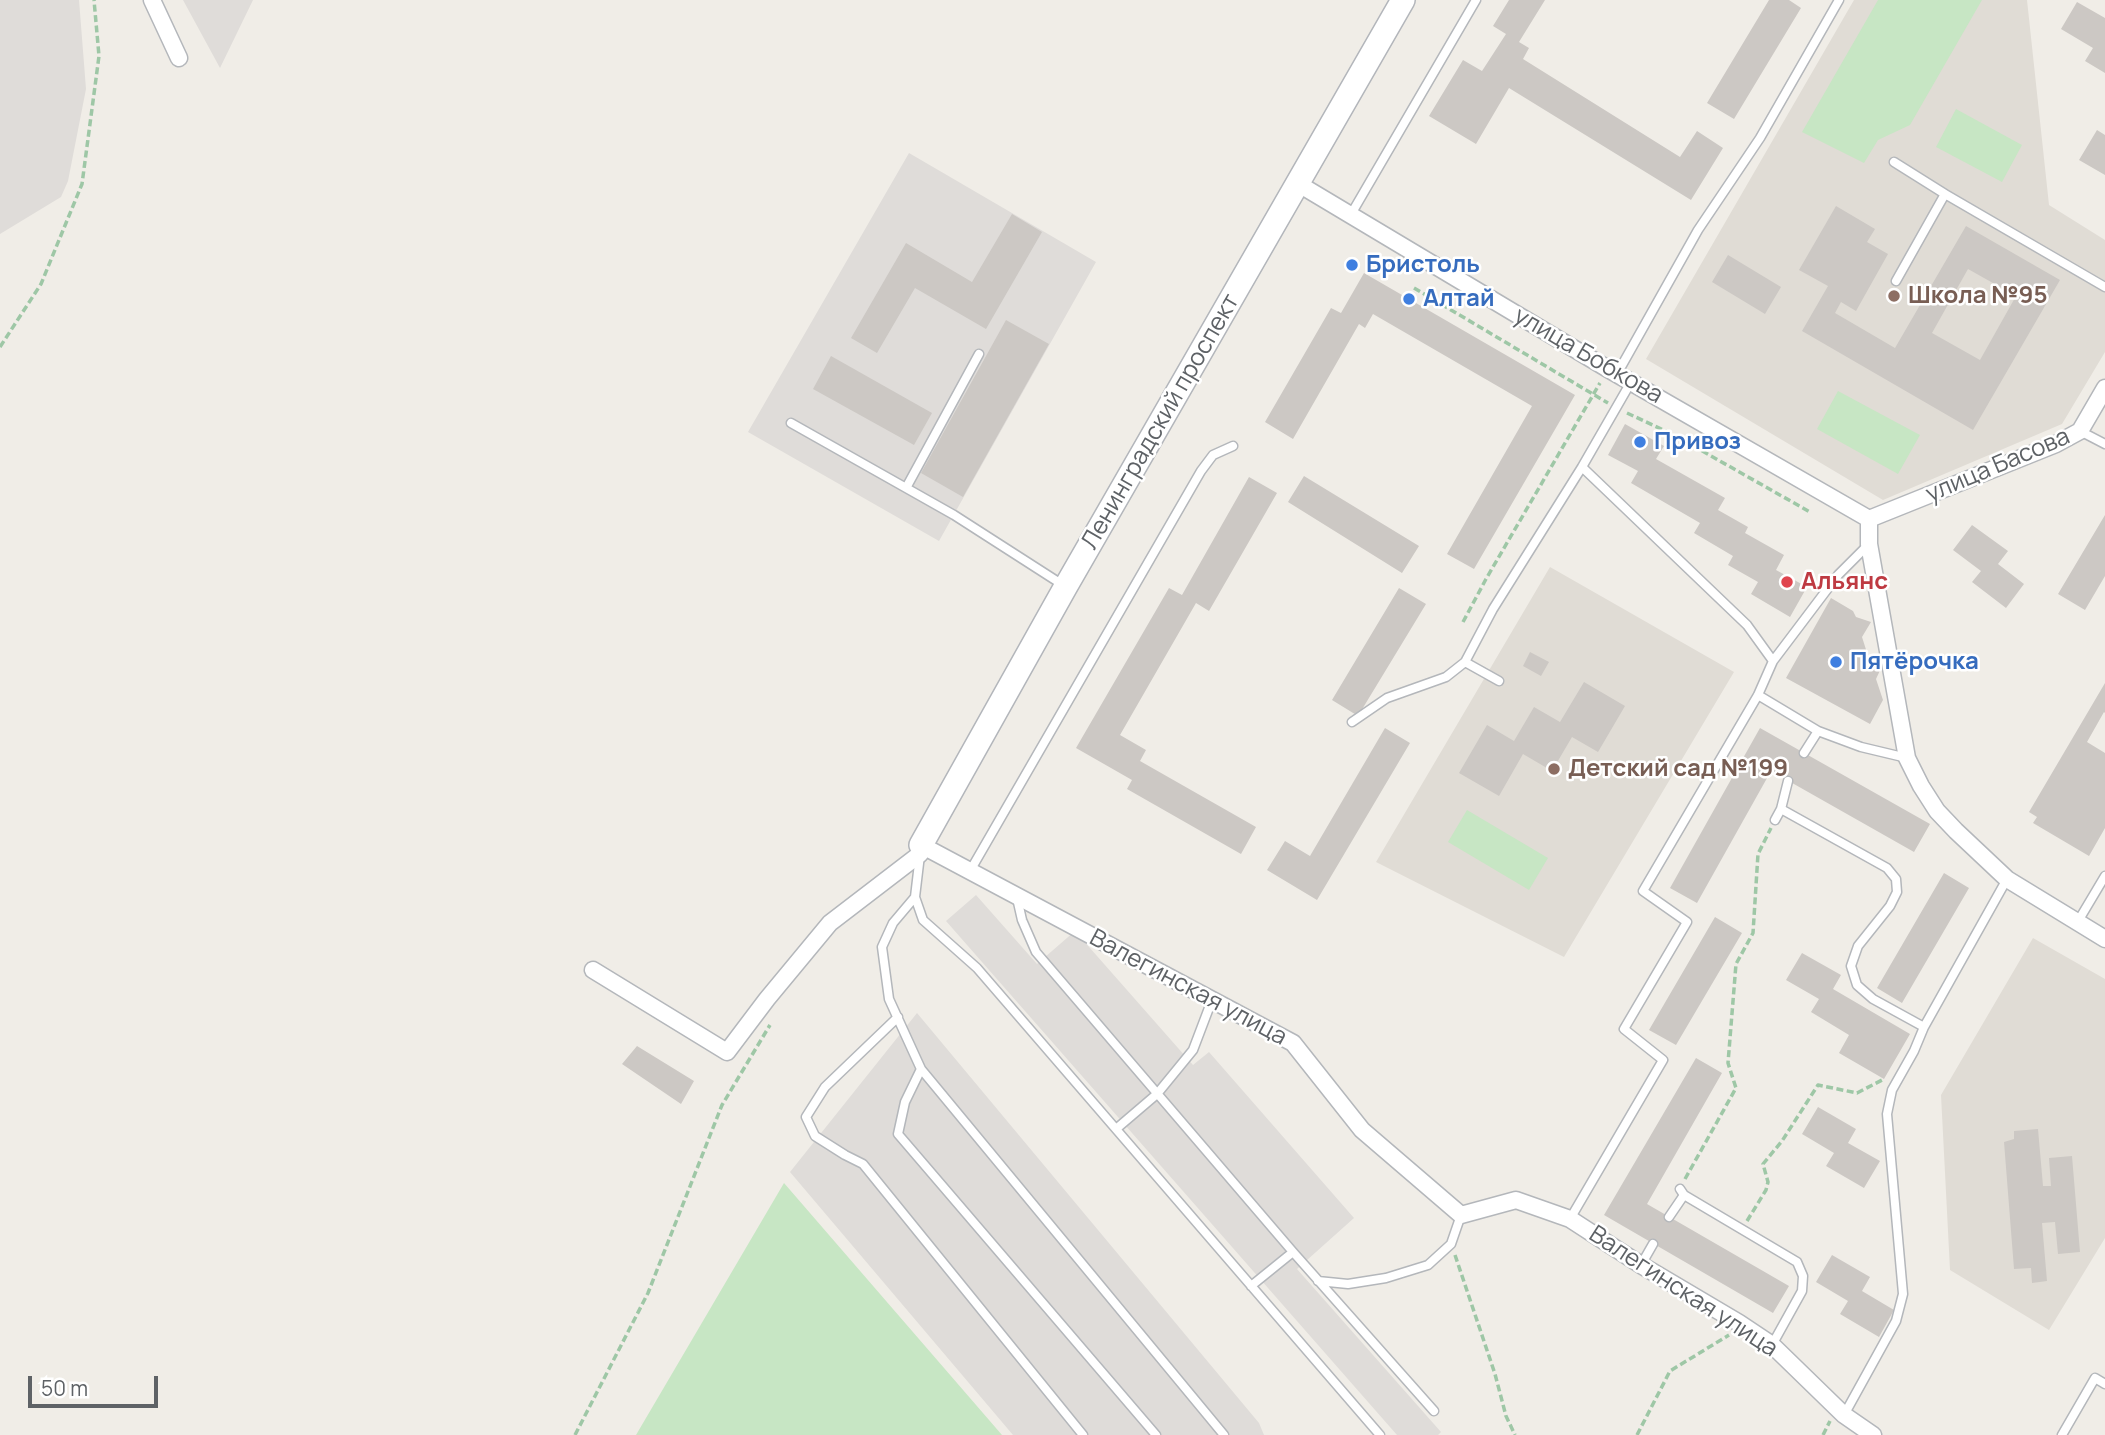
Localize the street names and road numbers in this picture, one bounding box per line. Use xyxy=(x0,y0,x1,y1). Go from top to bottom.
street label: Ленинградский проспект xyxy=(1076,289,1246,555)
street label: улица Бобкова xyxy=(1508,302,1668,410)
street label: улица Басова xyxy=(1922,423,2074,509)
street label: Валегинская улица xyxy=(1084,924,1292,1052)
street label: Валегинская улица xyxy=(1583,1220,1783,1364)

